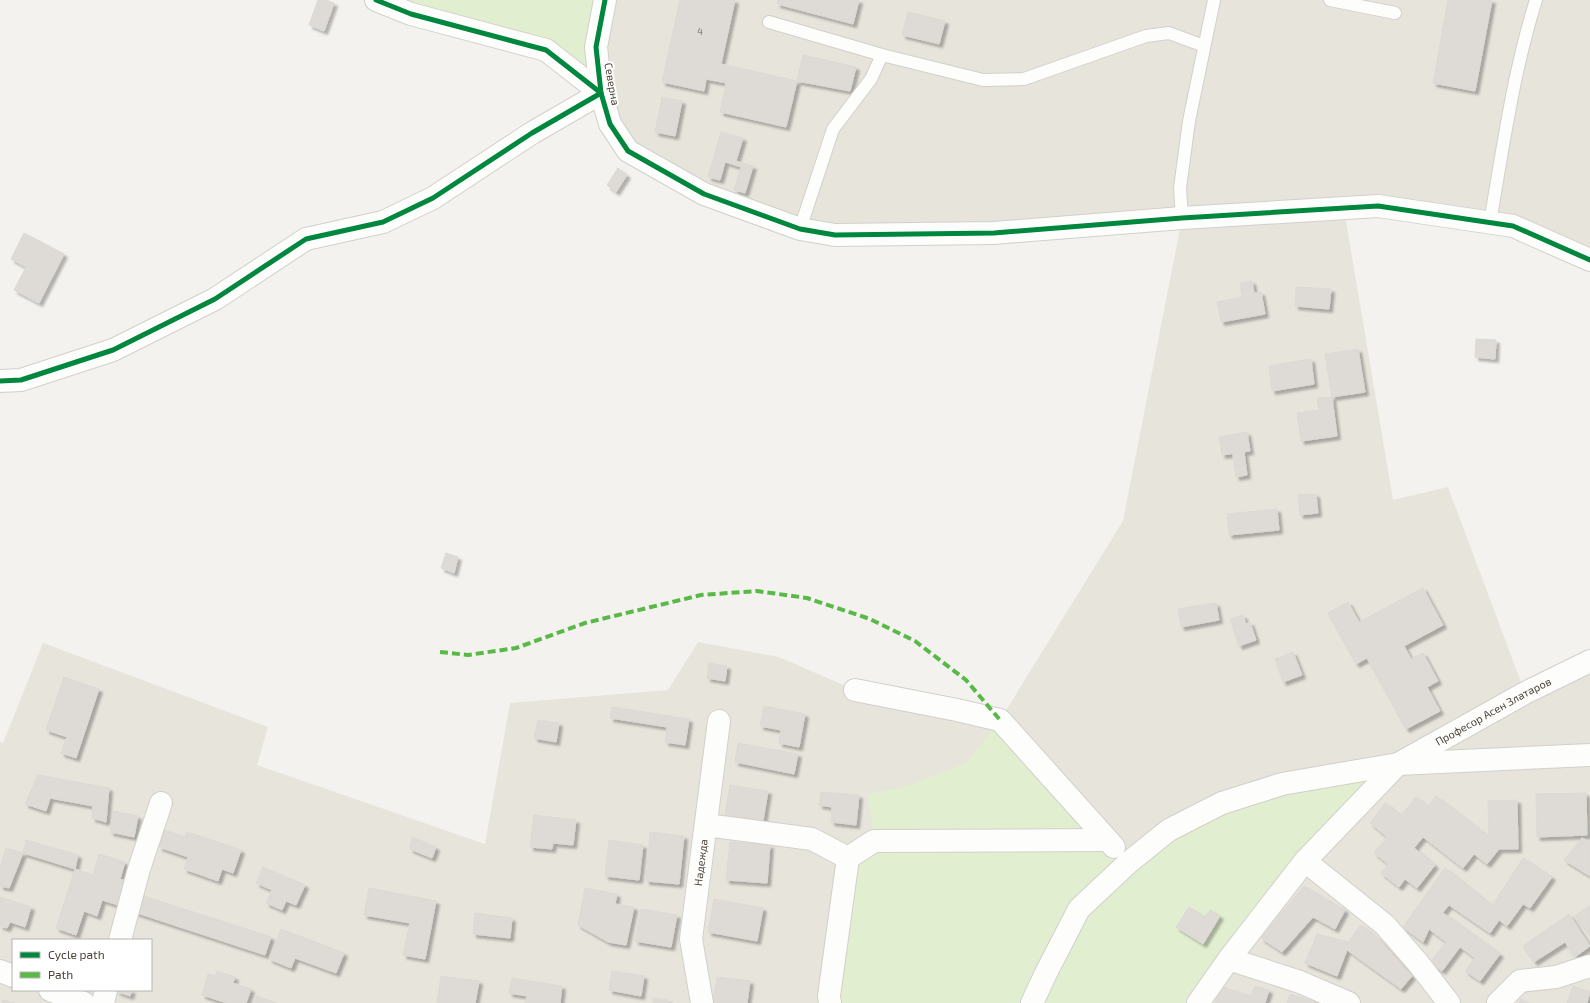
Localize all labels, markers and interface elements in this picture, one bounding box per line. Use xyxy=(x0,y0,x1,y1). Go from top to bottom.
house number: 4 xyxy=(697,26,703,37)
street label: Северна xyxy=(602,62,623,106)
street label: Професор Асен Златаров xyxy=(1433,674,1553,748)
street label: Надежда xyxy=(691,838,710,887)
legend xyxy=(12,939,152,991)
text: Cycle path xyxy=(48,947,105,961)
text: Path xyxy=(48,967,73,981)

